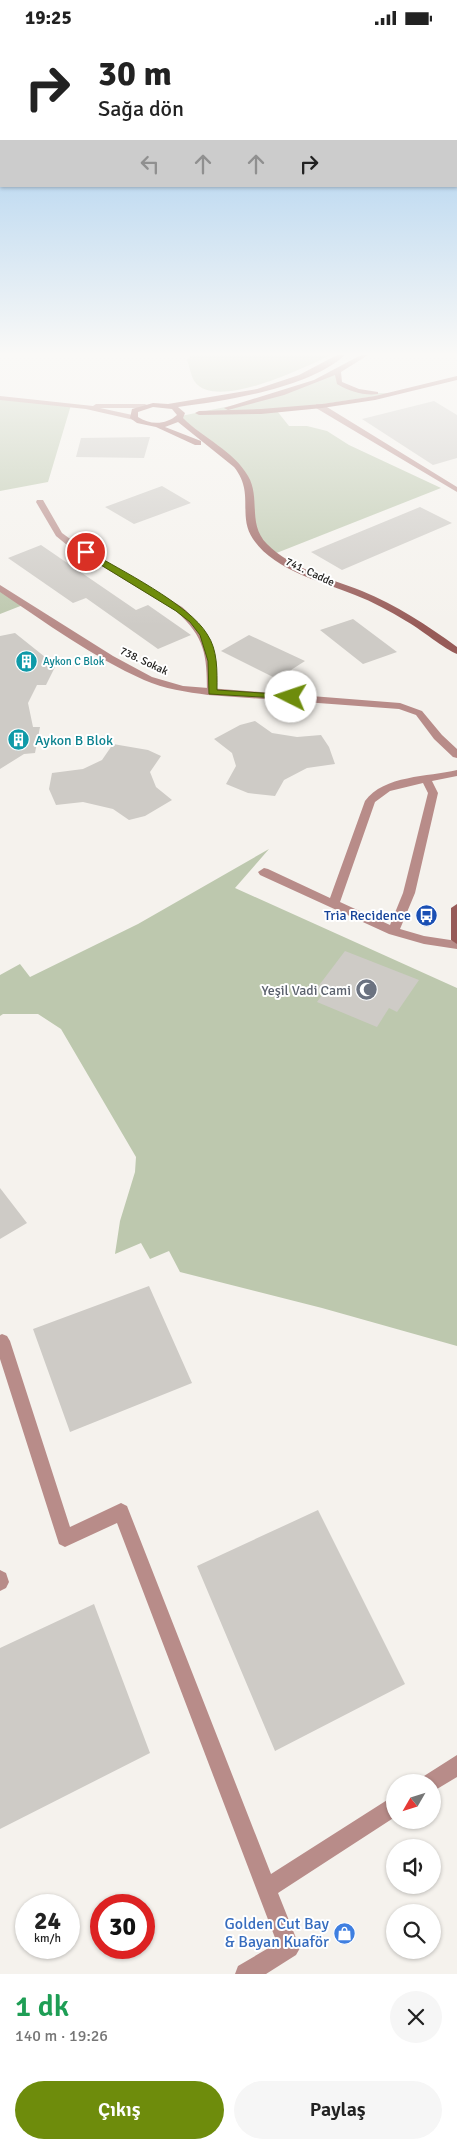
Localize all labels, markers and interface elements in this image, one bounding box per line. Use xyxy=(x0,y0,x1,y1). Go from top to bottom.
text: 19:25 xyxy=(25,6,72,30)
text: 30 m xyxy=(98,52,172,95)
icon: right xyxy=(15,55,80,120)
text: Sağa dön xyxy=(98,95,184,122)
icon: left xyxy=(136,150,164,178)
icon: ahead xyxy=(189,150,217,178)
icon: ahead xyxy=(242,150,270,178)
icon: right xyxy=(295,150,323,178)
pin xyxy=(65,531,107,573)
icon: arrive xyxy=(72,538,100,566)
street label: 741. Cadde xyxy=(284,555,336,589)
street label: 738. Sokak xyxy=(118,644,171,678)
building icon: Aykon C Blok xyxy=(15,649,39,673)
place label: Aykon C Blok xyxy=(43,655,105,668)
position arrow xyxy=(264,670,316,722)
building icon: Aykon B Blok xyxy=(7,728,31,752)
place label: Aykon B Blok xyxy=(35,732,113,749)
bus stop icon: Tria Recidence xyxy=(415,903,439,927)
place label: Tria Recidence xyxy=(324,907,411,924)
mosque icon: Yeşil Vadi Cami xyxy=(355,978,379,1002)
place label: Yeşil Vadi Cami xyxy=(261,982,351,999)
north arrow xyxy=(386,1774,441,1829)
map controls xyxy=(386,1774,441,1959)
button: sound xyxy=(386,1839,441,1894)
speed limit sign: 30 xyxy=(90,1894,155,1959)
button: search xyxy=(386,1904,441,1959)
text: 24 xyxy=(34,1905,61,1936)
place label: Golden Cut Bay & Bayan Kuaför xyxy=(225,1914,330,1952)
shop icon: Golden Cut Bay & Bayan Kuaför xyxy=(333,1921,357,1945)
text: km/h xyxy=(34,1931,61,1946)
text: 1 dk xyxy=(15,1988,69,2025)
button: close xyxy=(390,1991,442,2043)
text: 140 m · 19:26 xyxy=(15,2026,108,2046)
button: Çıkış xyxy=(15,2081,224,2139)
button: Paylaş xyxy=(234,2081,442,2139)

